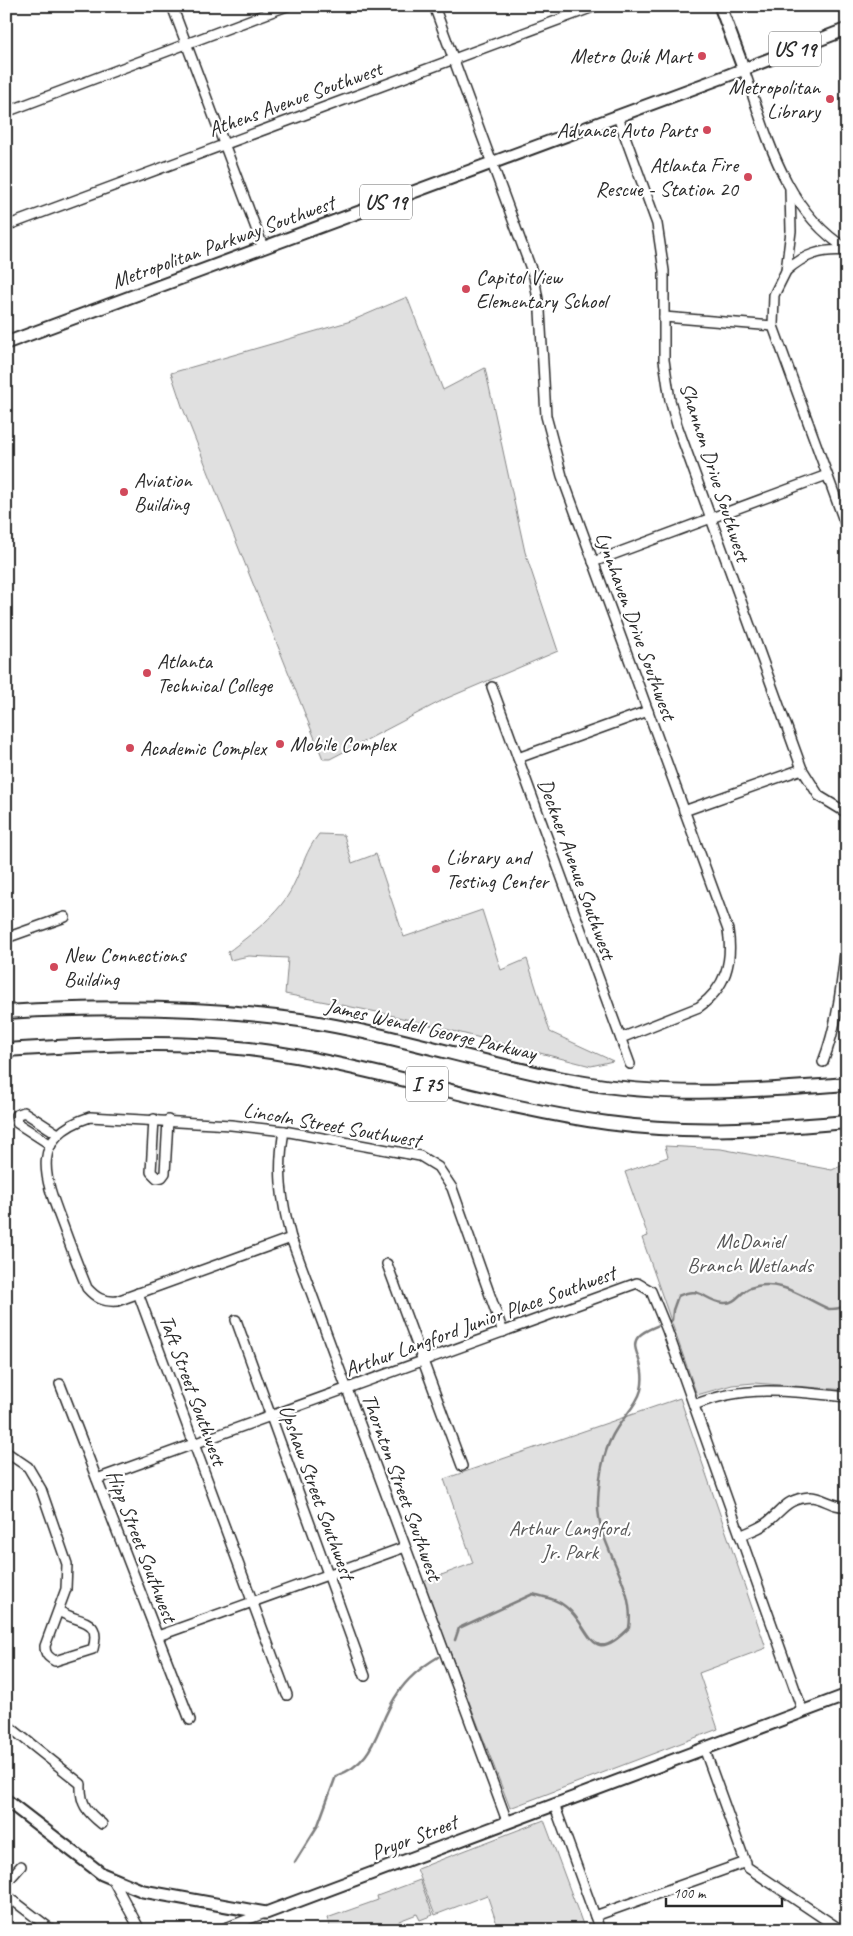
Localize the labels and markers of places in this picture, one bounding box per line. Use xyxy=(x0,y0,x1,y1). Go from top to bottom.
place label: Metro Quik Mart xyxy=(570,43,694,69)
marker: Metro Quik Mart xyxy=(696,50,708,62)
place label: Metropolitan Library xyxy=(728,74,822,124)
marker: Metropolitan Library xyxy=(824,93,836,105)
place label: Advance Auto Parts xyxy=(557,117,699,143)
marker: Advance Auto Parts xyxy=(701,124,713,136)
place label: Atlanta Fire Rescue - Station 20 xyxy=(595,152,740,202)
marker: Atlanta Fire Rescue - Station 20 xyxy=(742,171,754,183)
place label: Capitol View Elementary School xyxy=(476,264,611,314)
marker: Capitol View Elementary School xyxy=(460,283,472,295)
place label: Aviation Building xyxy=(134,467,193,517)
marker: Aviation Building xyxy=(118,486,130,498)
place label: Atlanta Technical College xyxy=(157,648,273,698)
marker: Atlanta Technical College xyxy=(141,667,153,679)
place label: Mobile Complex xyxy=(290,731,397,757)
place label: Academic Complex xyxy=(140,735,268,761)
marker: Mobile Complex xyxy=(274,738,286,750)
marker: Academic Complex xyxy=(124,742,136,754)
place label: Library and Testing Center xyxy=(446,844,551,894)
marker: Library and Testing Center xyxy=(430,863,442,875)
place label: New Connections Building xyxy=(64,942,187,992)
marker: New Connections Building xyxy=(48,961,60,973)

